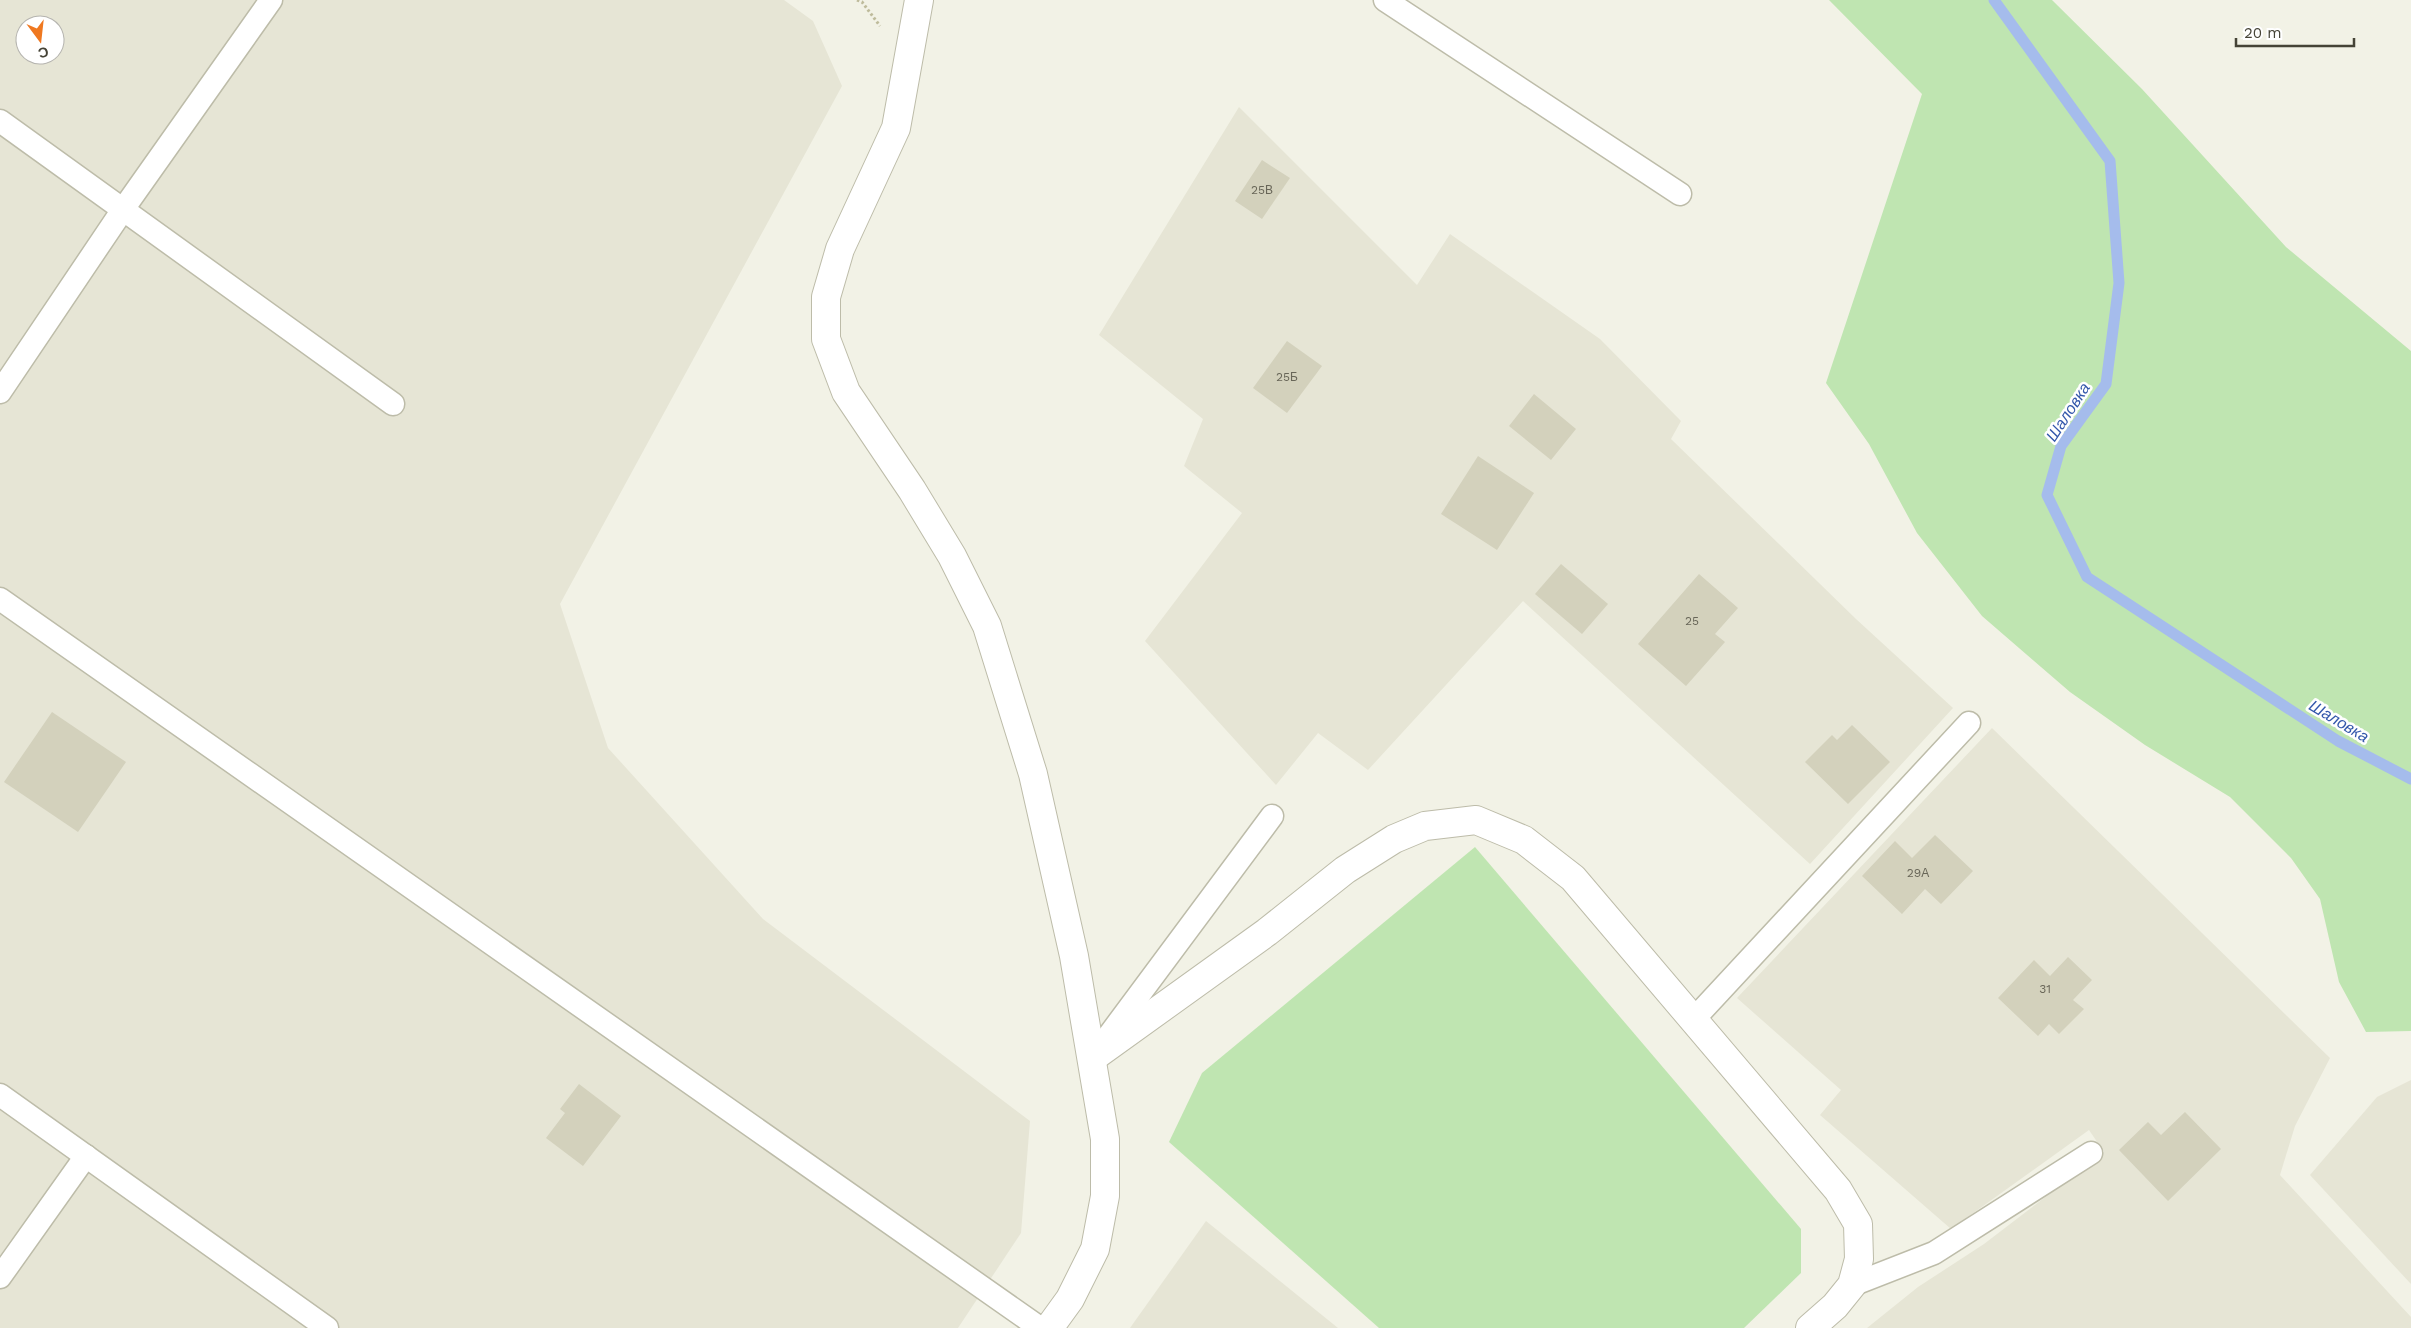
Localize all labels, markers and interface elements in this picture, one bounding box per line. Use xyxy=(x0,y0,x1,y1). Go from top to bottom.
north arrow xyxy=(15,15,65,65)
scale bar xyxy=(2236,15,2354,47)
text: 20 m xyxy=(2244,24,2282,42)
text: С xyxy=(36,44,50,62)
house number: 25В xyxy=(1251,183,1273,197)
house number: 25Б xyxy=(1276,370,1298,384)
water label: Шаловка xyxy=(2042,379,2094,445)
house number: 25 xyxy=(1685,614,1699,628)
water label: Шаловка xyxy=(2306,696,2372,746)
house number: 29А xyxy=(1907,866,1929,880)
house number: 31 xyxy=(2039,982,2051,996)

